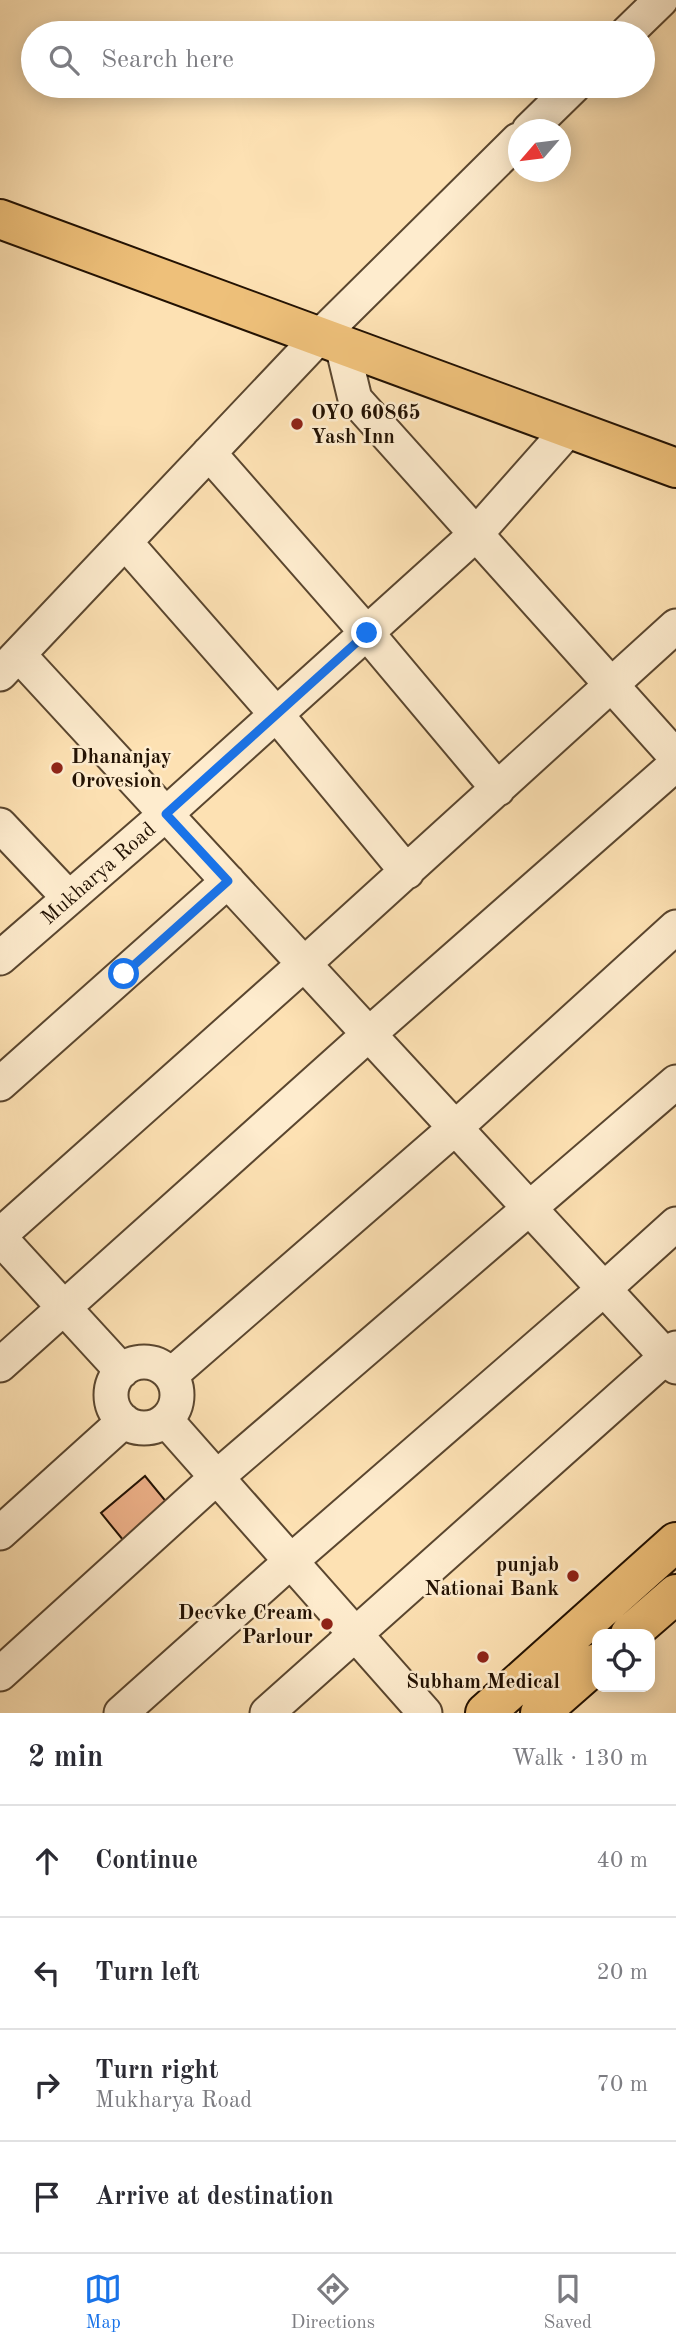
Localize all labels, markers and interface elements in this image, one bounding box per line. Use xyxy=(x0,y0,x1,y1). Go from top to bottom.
search box xyxy=(21,21,655,98)
icon: search xyxy=(45,41,83,79)
text: Search here xyxy=(101,47,234,73)
north arrow xyxy=(508,119,571,182)
place label: OYO 60865 Yash Inn xyxy=(311,403,421,448)
marker: OYO 60865 Yash Inn xyxy=(289,416,305,432)
route end xyxy=(351,617,382,648)
place label: Dhananjay Orovesion xyxy=(71,747,172,792)
marker: Dhananjay Orovesion xyxy=(49,760,65,776)
street label: Mukharya Road xyxy=(38,819,160,929)
route start xyxy=(108,958,139,989)
place label: punjab Nationai Bank xyxy=(424,1555,559,1600)
marker: punjab Nationai Bank xyxy=(565,1568,581,1584)
place label: Decvke Cream Parlour xyxy=(178,1603,313,1648)
marker: Decvke Cream Parlour xyxy=(319,1616,335,1632)
map controls xyxy=(592,1629,655,1692)
button: locate xyxy=(592,1629,655,1692)
marker: Subham Medical xyxy=(475,1649,491,1665)
place label: Subham Medical xyxy=(406,1672,560,1693)
text: 2 min xyxy=(28,1743,103,1773)
text: Walk · 130 m xyxy=(512,1747,648,1770)
icon: ahead xyxy=(28,1842,66,1880)
text: Continue xyxy=(95,1848,198,1874)
text: 40 m xyxy=(597,1849,648,1872)
icon: left xyxy=(28,1954,66,1992)
text: Turn left xyxy=(95,1960,200,1986)
text: 20 m xyxy=(597,1961,648,1984)
text: Turn right xyxy=(95,2058,218,2084)
icon: right xyxy=(28,2066,66,2104)
text: 70 m xyxy=(597,2073,648,2096)
text: Mukharya Road xyxy=(95,2089,252,2112)
icon: arrive xyxy=(28,2178,66,2216)
text: Arrive at destination xyxy=(95,2184,334,2210)
tab: Map xyxy=(84,2270,122,2335)
tab: Directions xyxy=(291,2270,375,2335)
tab: Saved xyxy=(543,2270,592,2335)

